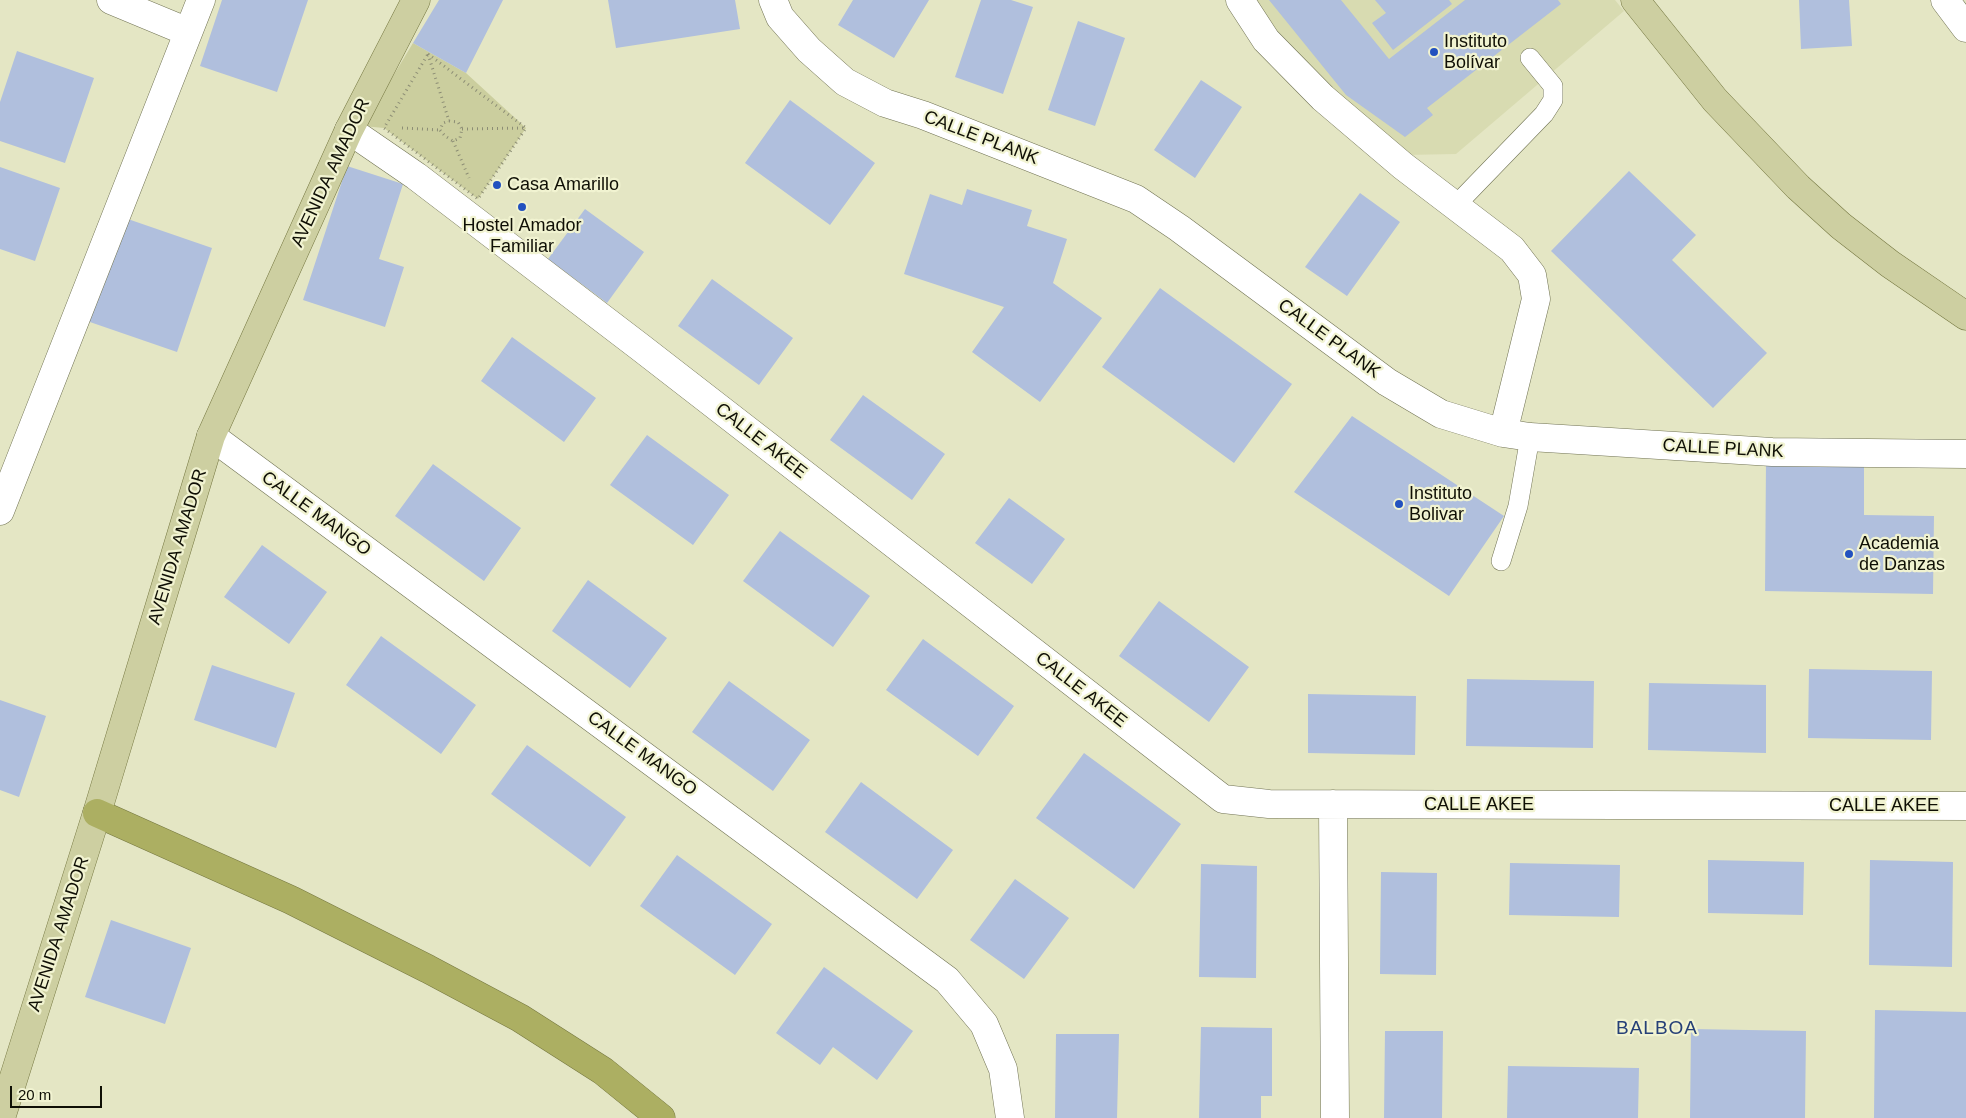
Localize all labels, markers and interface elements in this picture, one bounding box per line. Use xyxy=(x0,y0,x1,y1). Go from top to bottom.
place label: Instituto Bolívar xyxy=(1444,31,1507,74)
marker: Instituto Bolívar xyxy=(1428,46,1440,58)
street label: AVENIDA AMADOR xyxy=(287,95,375,251)
street label: CALLE PLANK xyxy=(921,106,1041,170)
place label: Casa Amarillo xyxy=(507,174,619,196)
marker: Casa Amarillo xyxy=(491,179,503,191)
marker: Hostel Amador Familiar xyxy=(516,201,528,213)
place label: Hostel Amador Familiar xyxy=(462,215,582,258)
street label: CALLE PLANK xyxy=(1274,295,1384,383)
street label: CALLE AKEE xyxy=(711,399,811,483)
street label: CALLE PLANK xyxy=(1662,435,1784,463)
street label: AVENIDA AMADOR xyxy=(144,467,212,627)
street label: CALLE MANGO xyxy=(257,467,375,561)
place label: Instituto Bolivar xyxy=(1409,483,1472,526)
marker: Instituto Bolivar xyxy=(1393,498,1405,510)
place label: Academia de Danzas xyxy=(1859,533,1945,576)
marker: Academia de Danzas xyxy=(1843,548,1855,560)
street label: CALLE AKEE xyxy=(1031,648,1131,732)
street label: CALLE MANGO xyxy=(583,707,701,801)
street label: CALLE AKEE xyxy=(1424,794,1534,816)
street label: CALLE AKEE xyxy=(1829,795,1939,817)
street label: AVENIDA AMADOR xyxy=(24,854,94,1014)
district label: BALBOA xyxy=(1615,1018,1699,1040)
scale bar xyxy=(12,1076,105,1108)
text: 20 m xyxy=(18,1086,51,1103)

